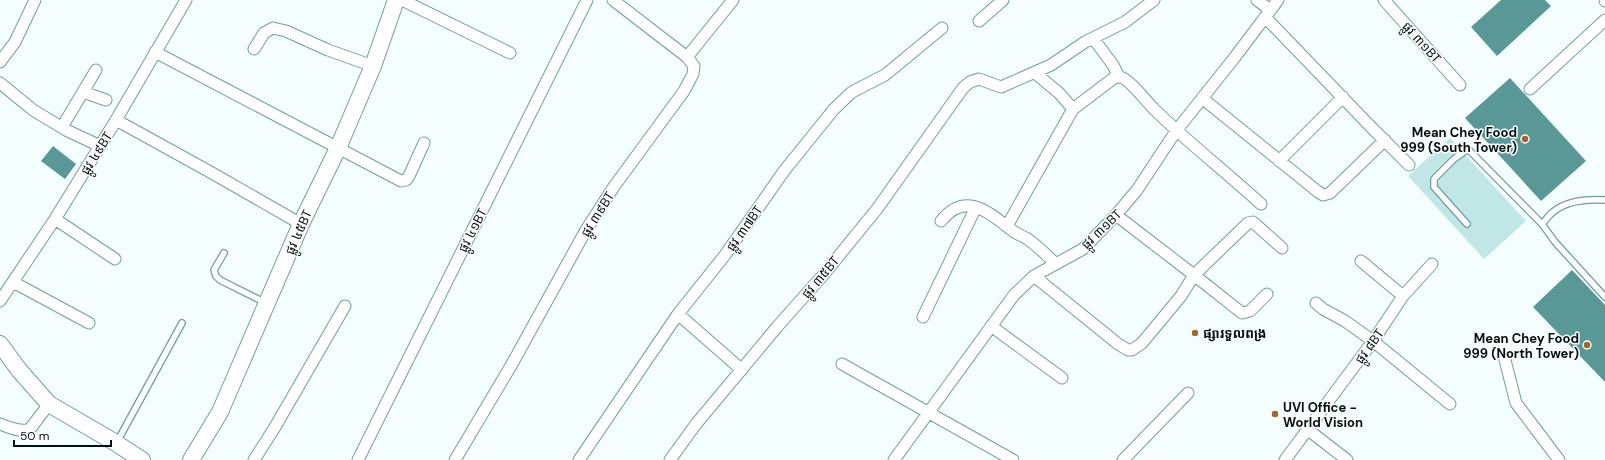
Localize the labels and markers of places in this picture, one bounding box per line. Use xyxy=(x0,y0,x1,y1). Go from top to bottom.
place label: Mean Chey Food 999 (South Tower) xyxy=(1400,124,1517,156)
marker: Mean Chey Food 999 (South Tower) xyxy=(1520,134,1530,144)
place label: ផ្សារទួលពង្រ xyxy=(1203,325,1266,342)
marker: ផ្សារទួលពង្រ xyxy=(1190,328,1200,338)
place label: Mean Chey Food 999 (North Tower) xyxy=(1463,330,1579,362)
marker: Mean Chey Food 999 (North Tower) xyxy=(1582,340,1592,350)
place label: UVI Office - World Vision xyxy=(1283,399,1363,431)
marker: UVI Office - World Vision xyxy=(1270,409,1280,419)

